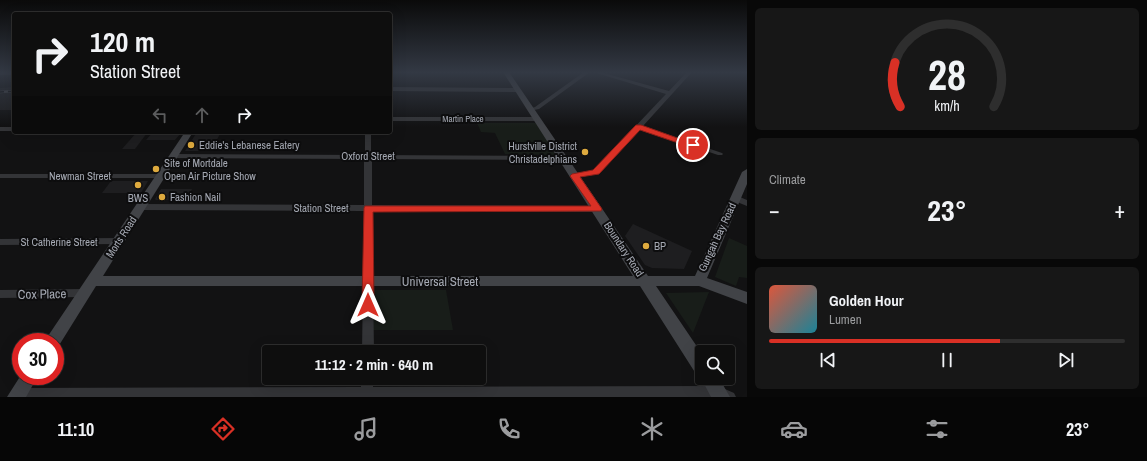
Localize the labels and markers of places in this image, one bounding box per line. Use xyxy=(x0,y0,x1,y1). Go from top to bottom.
pin xyxy=(676,128,710,162)
place label: Eddie's Lebanese Eatery xyxy=(199,138,300,152)
place label: Hurstville District Christadelphians xyxy=(508,139,577,166)
marker: Eddie's Lebanese Eatery xyxy=(186,140,196,150)
marker: Hurstville District Christadelphians xyxy=(580,147,590,157)
place label: Site of Mortdale Open Air Picture Show xyxy=(164,156,256,183)
marker: Site of Mortdale Open Air Picture Show xyxy=(151,164,161,174)
marker: BWS xyxy=(133,180,143,190)
place label: Fashion Nail xyxy=(170,190,221,204)
place label: BWS xyxy=(128,191,148,205)
marker: Fashion Nail xyxy=(157,192,167,202)
place label: BP xyxy=(654,239,666,253)
marker: BP xyxy=(641,241,651,251)

